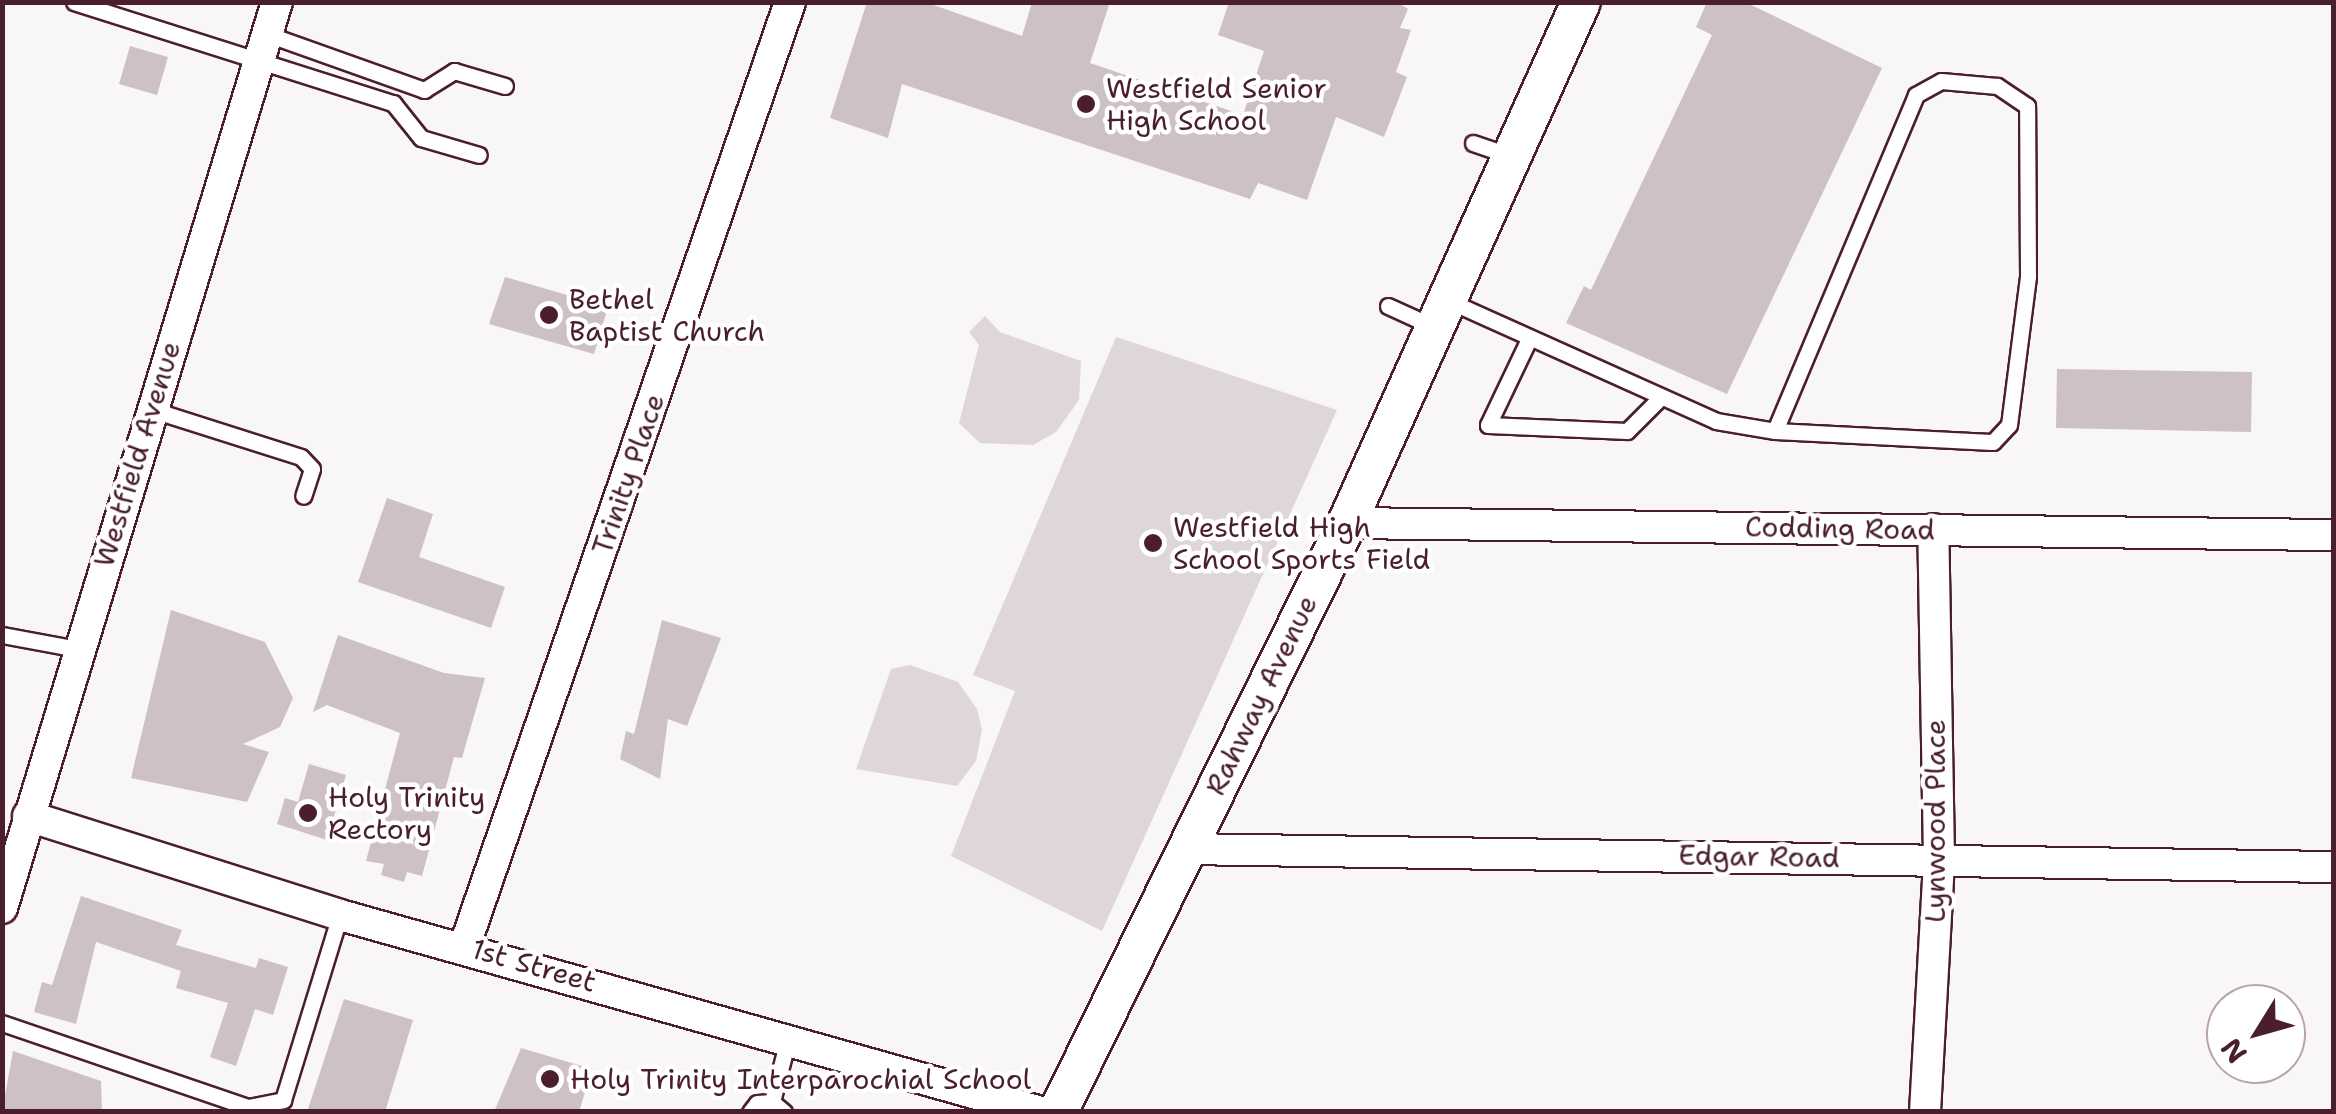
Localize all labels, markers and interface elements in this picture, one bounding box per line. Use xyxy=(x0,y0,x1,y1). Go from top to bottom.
place label: Westfield Senior High School xyxy=(1106,71,1327,137)
marker: Westfield Senior High School xyxy=(1075,93,1097,115)
place label: Bethel Baptist Church xyxy=(569,282,765,348)
marker: Bethel Baptist Church xyxy=(538,304,560,326)
street label: Westfield Avenue xyxy=(87,337,187,571)
street label: Trinity Place xyxy=(585,389,671,559)
place label: Westfield High School Sports Field xyxy=(1173,510,1430,576)
street label: Codding Road xyxy=(1745,510,1935,546)
marker: Westfield High School Sports Field xyxy=(1142,532,1164,554)
street label: Rahway Avenue xyxy=(1198,590,1324,800)
street label: Lynwood Place xyxy=(1918,719,1952,923)
place label: Holy Trinity Rectory xyxy=(328,780,485,846)
marker: Holy Trinity Rectory xyxy=(297,802,319,824)
street label: Edgar Road xyxy=(1678,838,1840,874)
street label: 1st Street xyxy=(468,931,600,999)
north arrow xyxy=(2206,984,2306,1084)
text: N xyxy=(2212,1031,2255,1071)
place label: Holy Trinity Interparochial School xyxy=(570,1062,1031,1096)
marker: Holy Trinity Interparochial School xyxy=(539,1068,561,1090)

